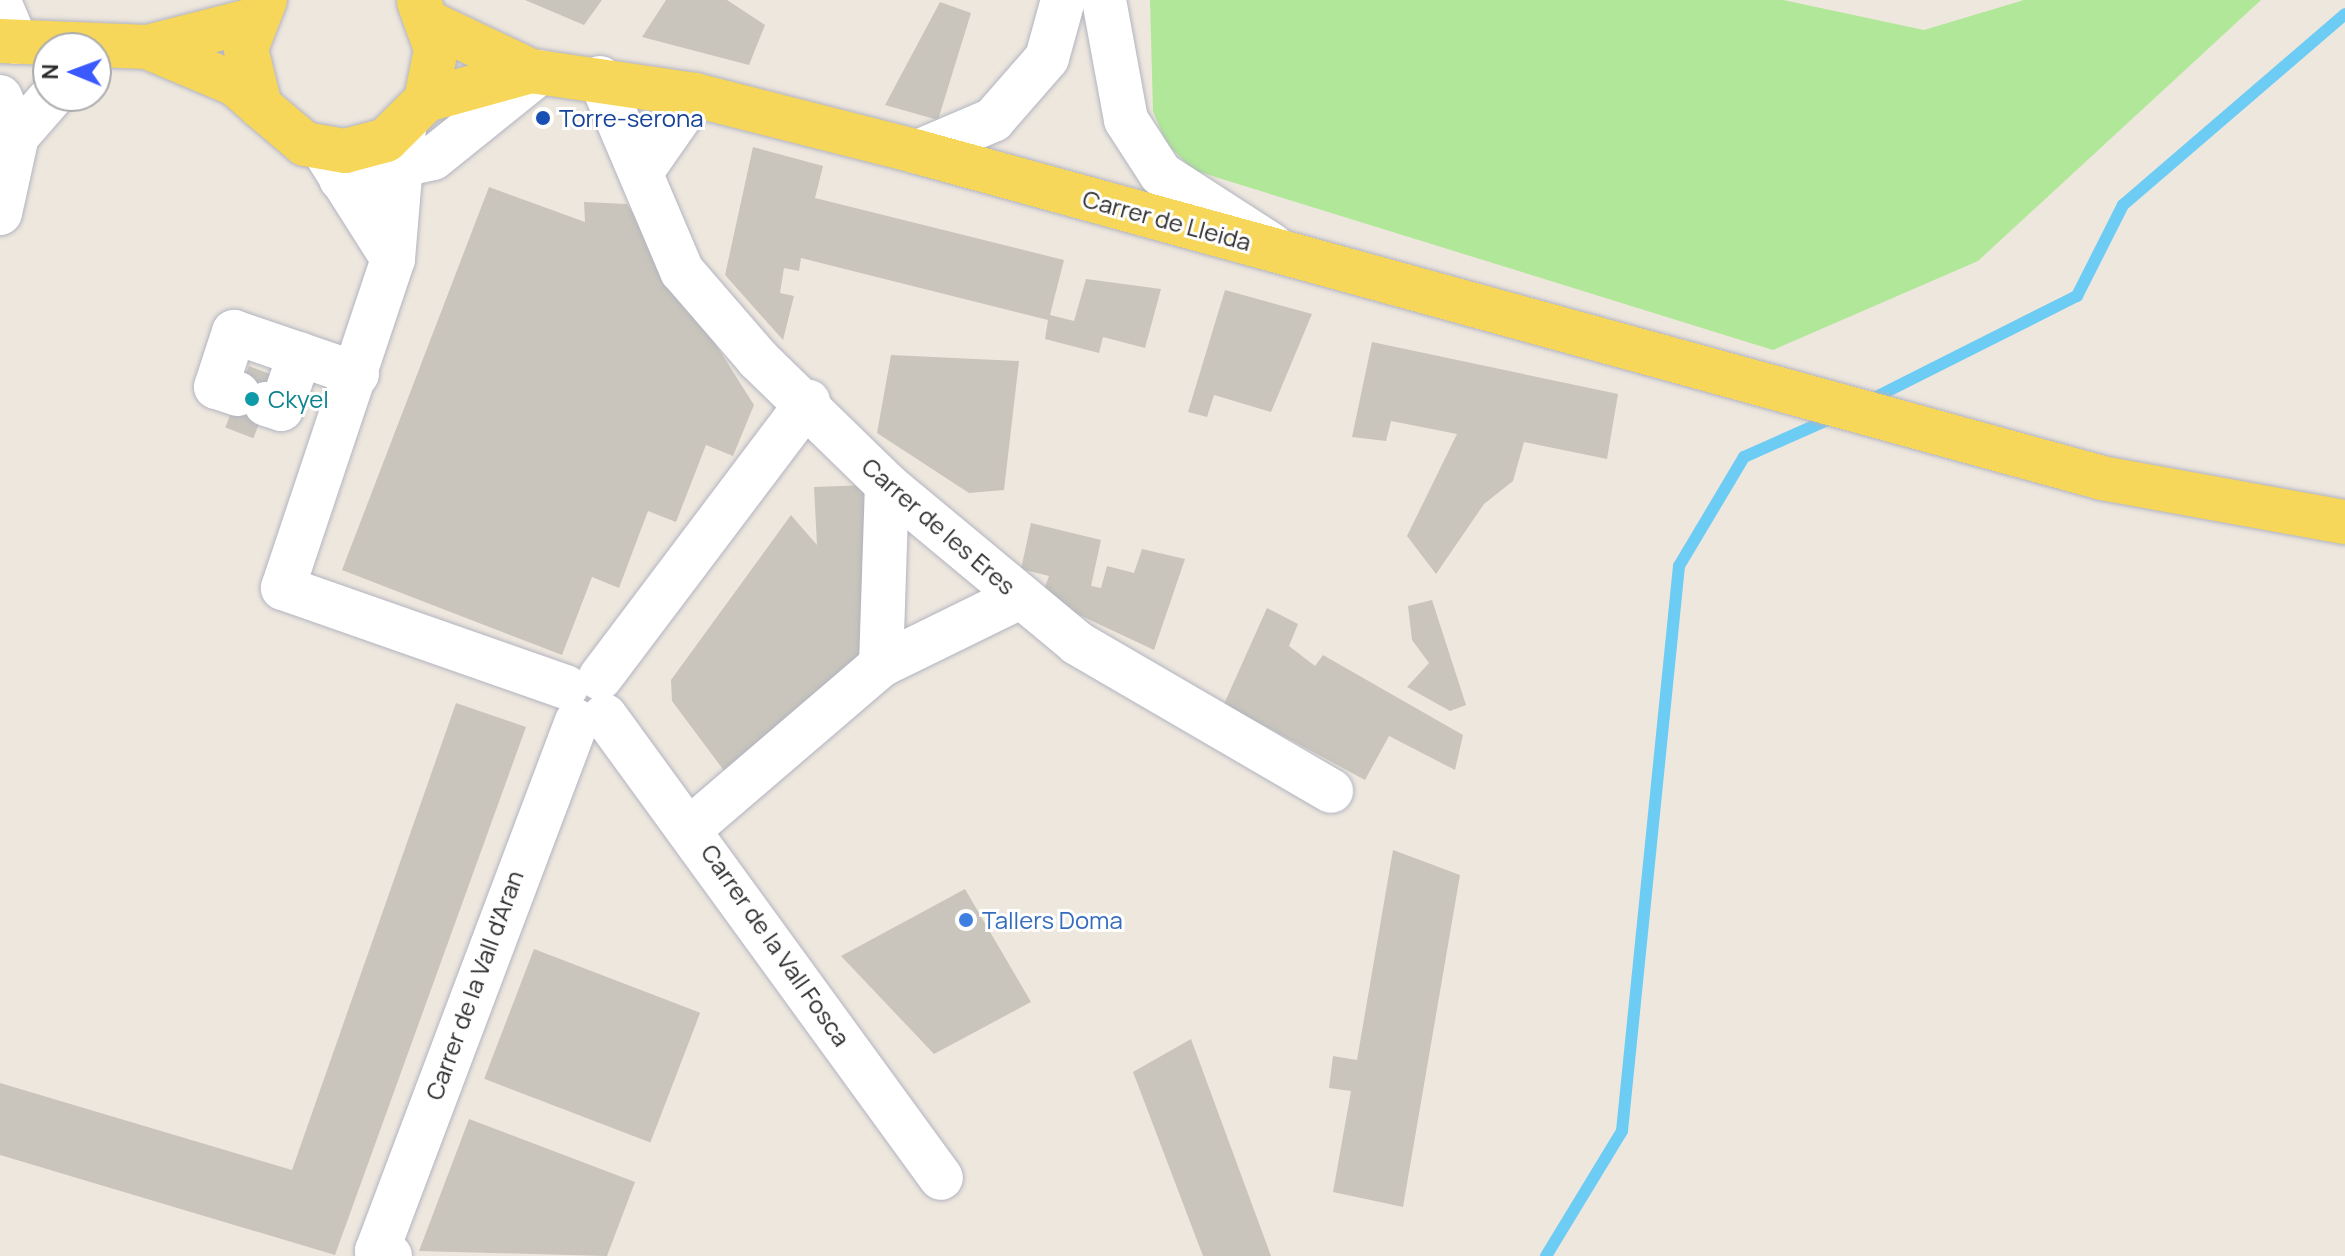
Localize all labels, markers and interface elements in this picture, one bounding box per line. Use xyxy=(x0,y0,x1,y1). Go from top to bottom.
north arrow xyxy=(32,32,112,112)
text: N xyxy=(35,63,65,80)
place label: Torre-serona xyxy=(559,104,704,132)
marker: Torre-serona xyxy=(534,109,552,127)
street label: Carrer de Lleida xyxy=(1080,184,1254,256)
place label: Ckyel xyxy=(268,385,329,413)
marker: Ckyel xyxy=(243,390,261,408)
street label: Carrer de les Eres xyxy=(856,452,1022,600)
street label: Carrer de la Vall Fosca xyxy=(696,839,856,1051)
street label: Carrer de la Vall d'Aran xyxy=(419,866,529,1104)
place label: Tallers Doma xyxy=(982,906,1123,934)
marker: Tallers Doma xyxy=(957,911,975,929)

